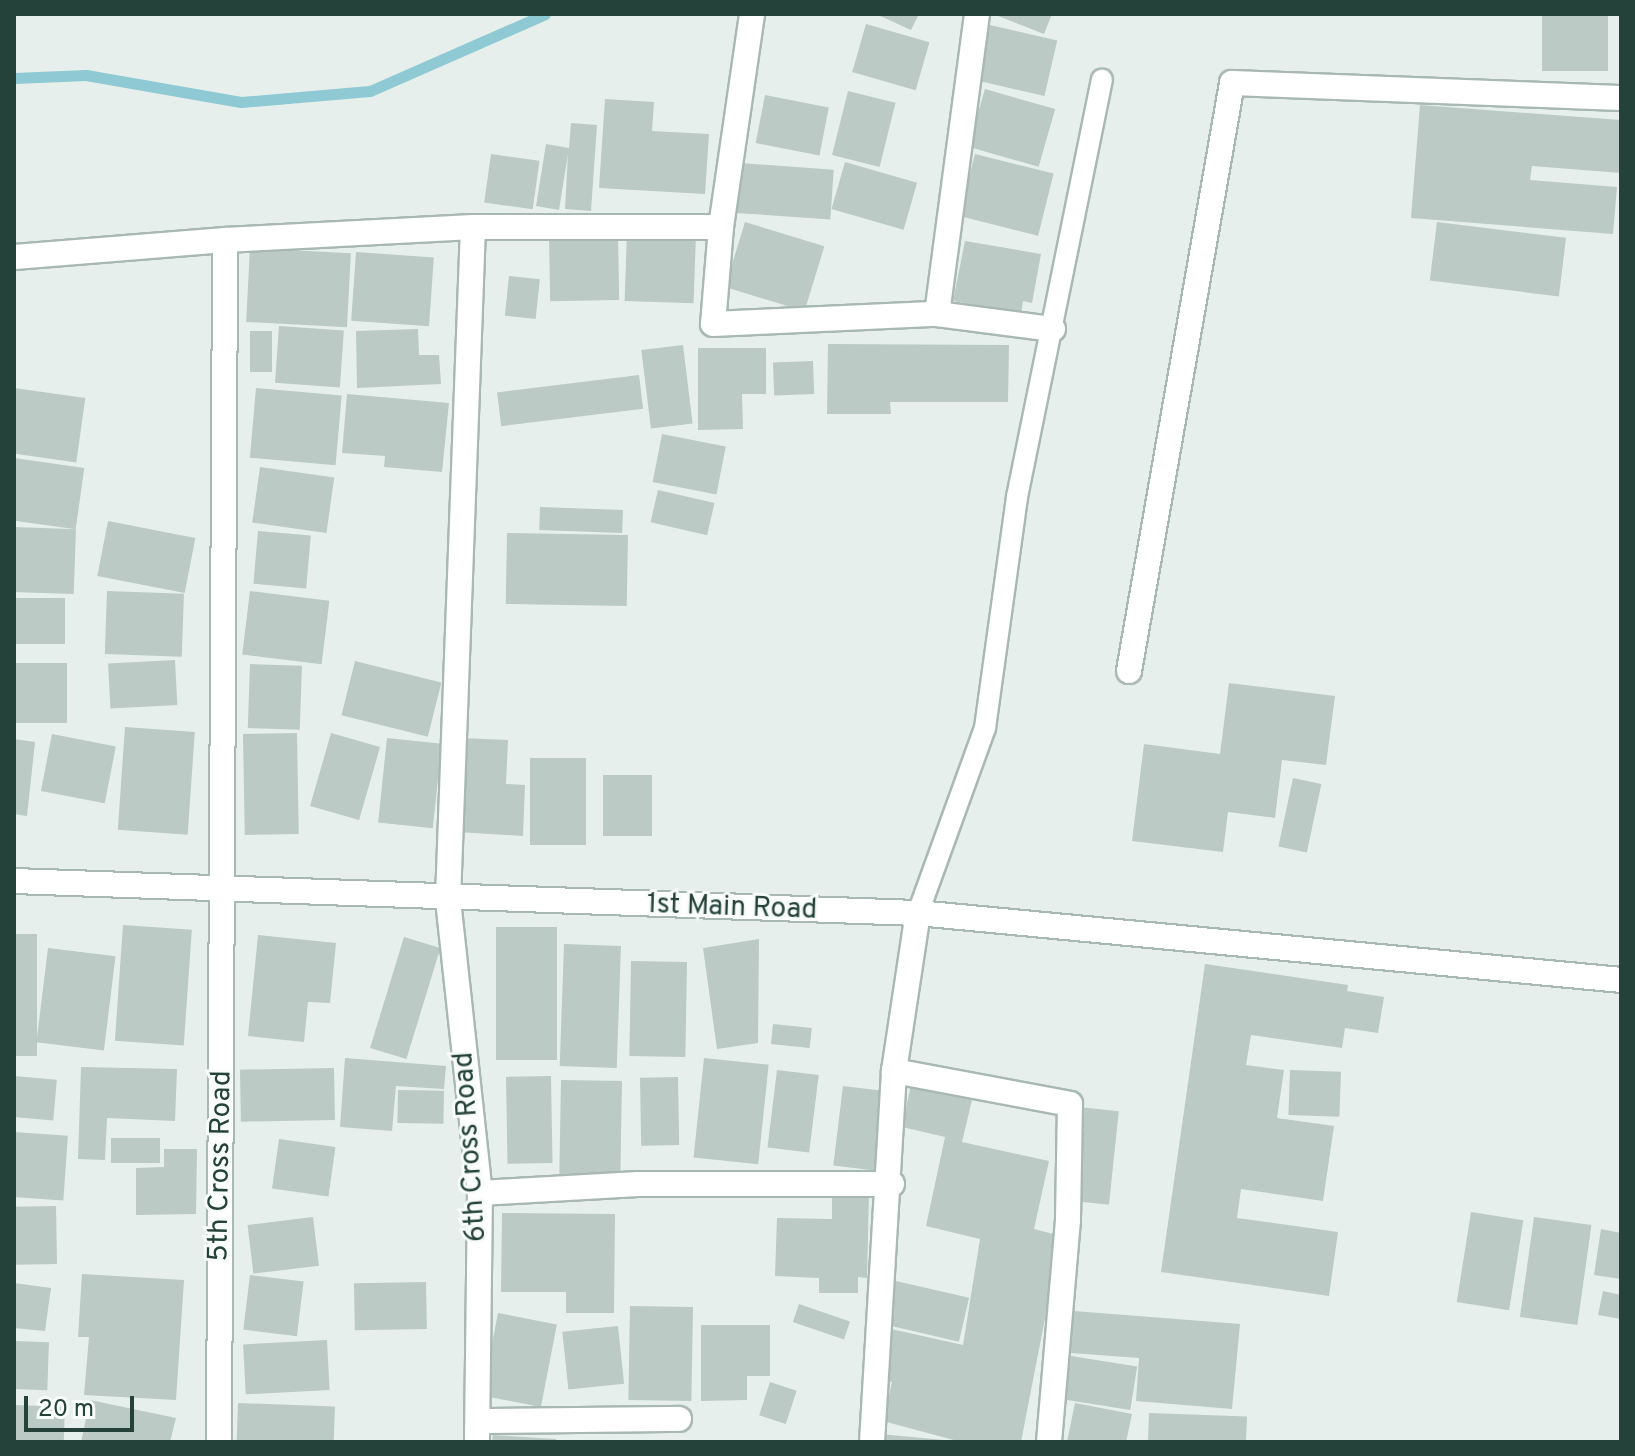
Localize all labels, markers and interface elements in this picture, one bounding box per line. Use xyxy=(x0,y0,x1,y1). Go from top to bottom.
street label: 1st Main Road xyxy=(646,888,818,928)
street label: 6th Cross Road xyxy=(448,1051,494,1243)
street label: 5th Cross Road xyxy=(203,1070,239,1262)
scale bar xyxy=(28,1380,138,1430)
text: 20 m xyxy=(38,1395,94,1425)

